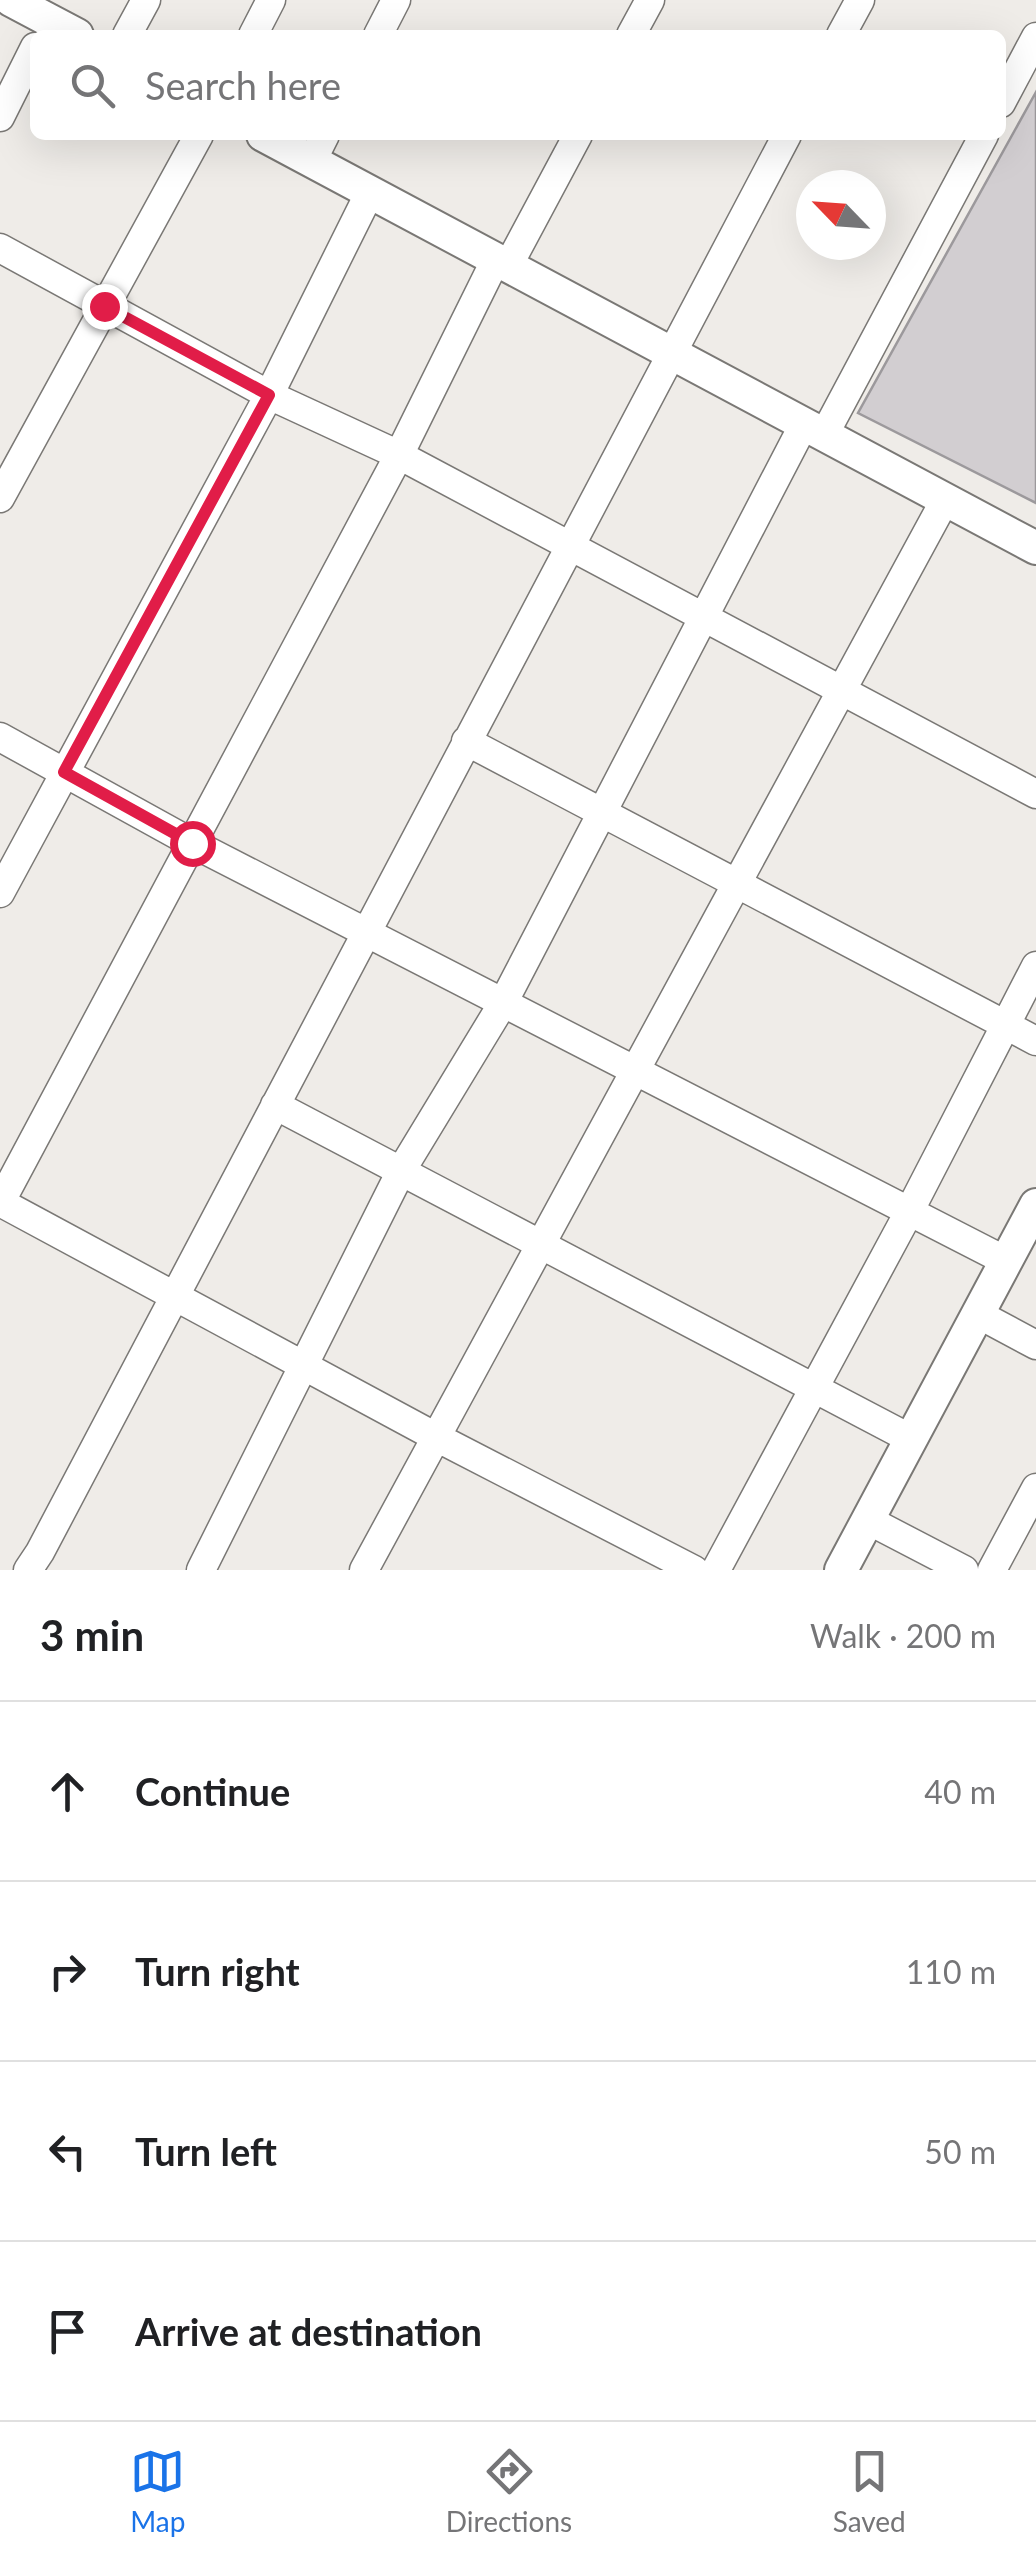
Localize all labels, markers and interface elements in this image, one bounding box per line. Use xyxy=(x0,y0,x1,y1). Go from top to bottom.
search box xyxy=(30,30,1006,140)
icon: search xyxy=(65,58,120,113)
text: Search here xyxy=(145,62,341,108)
north arrow xyxy=(796,170,886,260)
route end xyxy=(82,284,128,330)
route start xyxy=(170,821,216,867)
text: 3 min xyxy=(40,1610,144,1660)
text: Walk · 200 m xyxy=(810,1616,996,1655)
icon: ahead xyxy=(40,1764,95,1819)
text: Continue xyxy=(135,1768,290,1814)
text: 40 m xyxy=(924,1772,996,1811)
icon: right xyxy=(40,1944,95,1999)
text: Turn right xyxy=(135,1948,300,1994)
text: 110 m xyxy=(906,1952,996,1991)
icon: left xyxy=(40,2124,95,2179)
text: Turn left xyxy=(135,2128,277,2174)
text: 50 m xyxy=(924,2132,996,2171)
icon: arrive xyxy=(40,2304,95,2359)
text: Arrive at destination xyxy=(135,2308,482,2354)
tab: Map xyxy=(130,2444,185,2538)
tab: Directions xyxy=(446,2444,572,2538)
tab: Saved xyxy=(833,2444,906,2538)

